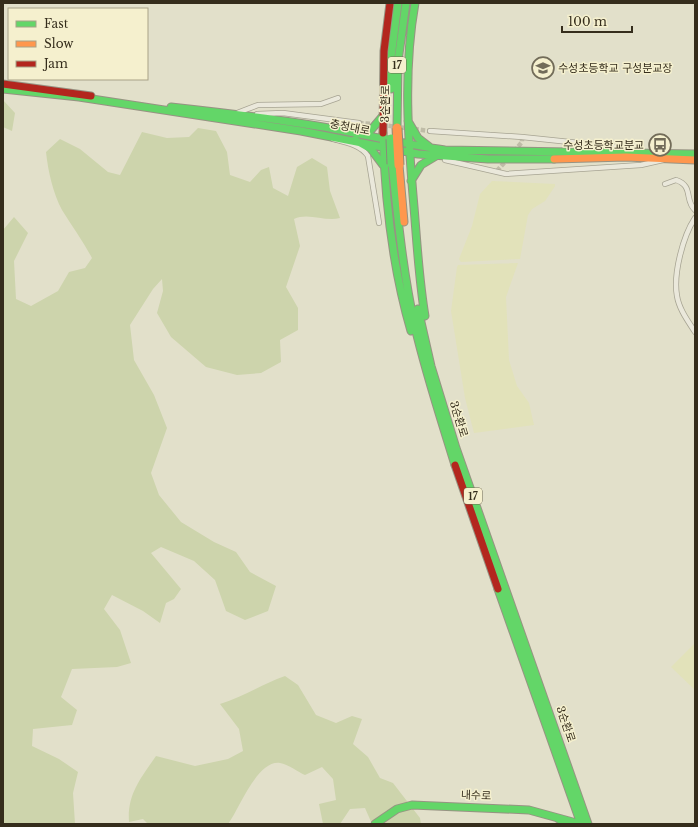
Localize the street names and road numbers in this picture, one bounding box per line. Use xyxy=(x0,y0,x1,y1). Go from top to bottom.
road number: 17 xyxy=(388,57,406,73)
street label: 3순환로 xyxy=(378,85,392,123)
street label: 충청대로 xyxy=(329,116,371,138)
street label: 3순환로 xyxy=(447,399,471,439)
road number: 17 xyxy=(464,488,482,504)
street label: 3순환로 xyxy=(553,704,579,744)
street label: 내수로 xyxy=(461,787,491,803)

